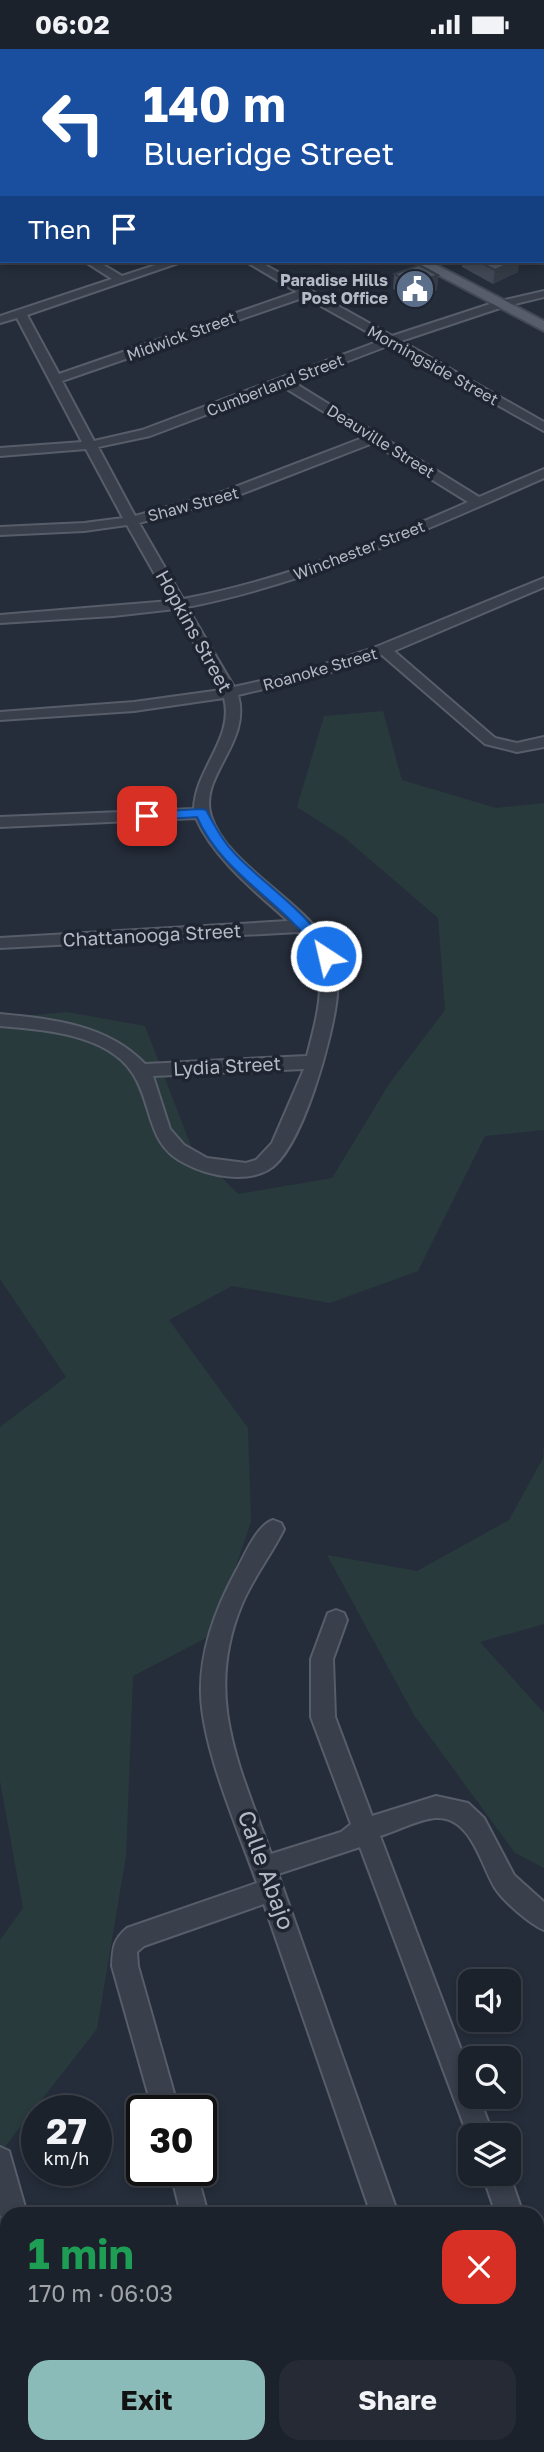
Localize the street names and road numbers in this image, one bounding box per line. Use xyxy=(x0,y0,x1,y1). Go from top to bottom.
street label: Midwick Street xyxy=(124,307,238,365)
street label: Morningside Street xyxy=(364,321,502,409)
street label: Cumberland Street xyxy=(204,350,346,420)
street label: Deauville Street xyxy=(323,400,439,482)
street label: Shaw Street xyxy=(145,482,241,526)
street label: Winchester Street xyxy=(290,516,428,584)
street label: Hopkins Street xyxy=(151,566,237,696)
street label: Roanoke Street xyxy=(260,643,380,695)
street label: Chattanooga Street xyxy=(62,918,242,951)
street label: Lydia Street xyxy=(172,1051,282,1080)
street label: Calle Abajo xyxy=(232,1806,301,1933)

